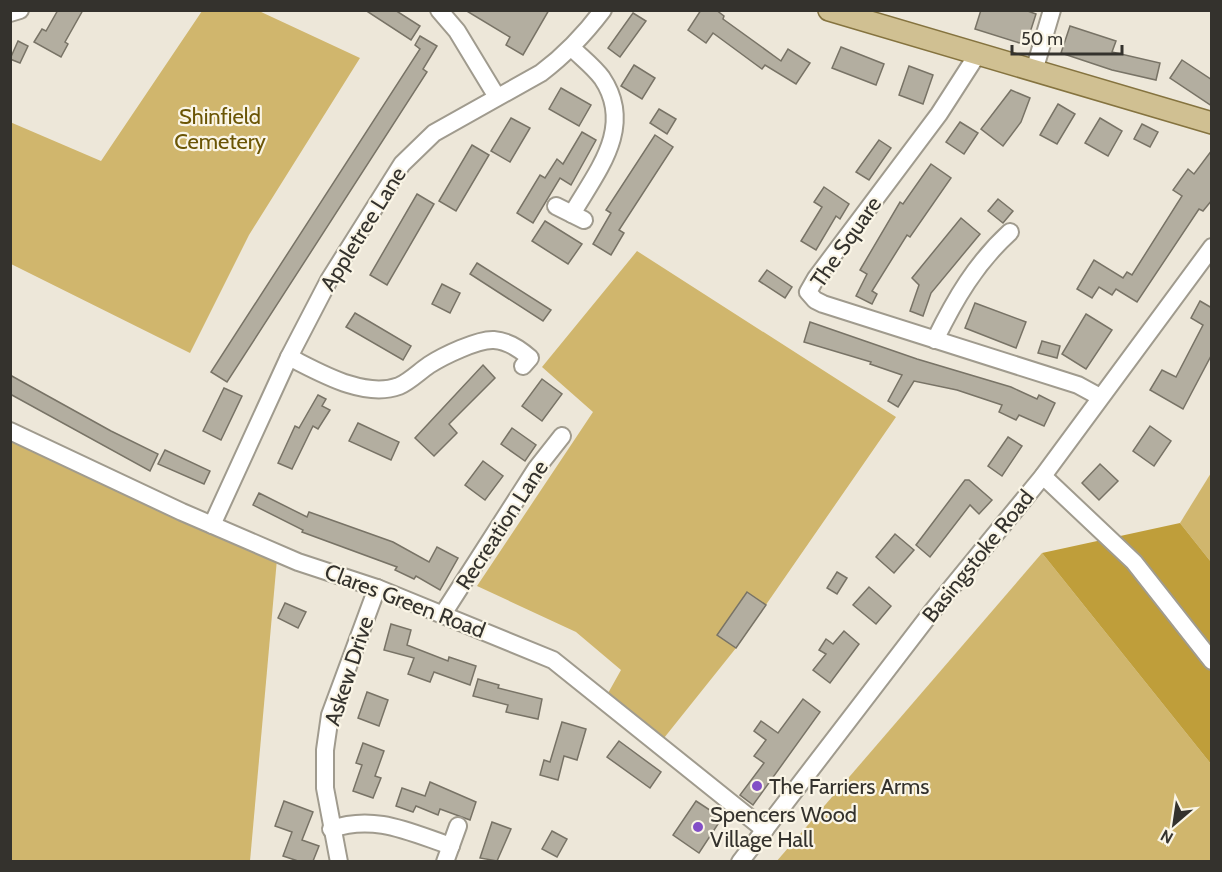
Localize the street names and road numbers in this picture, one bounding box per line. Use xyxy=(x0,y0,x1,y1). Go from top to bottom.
street label: Appletree Lane xyxy=(314,162,412,296)
street label: The Square xyxy=(805,191,887,293)
street label: Recreation Lane xyxy=(450,455,554,595)
street label: Basingstoke Road xyxy=(916,484,1040,628)
street label: Clares Green Road xyxy=(321,558,489,644)
street label: Askew Drive xyxy=(319,613,379,729)

